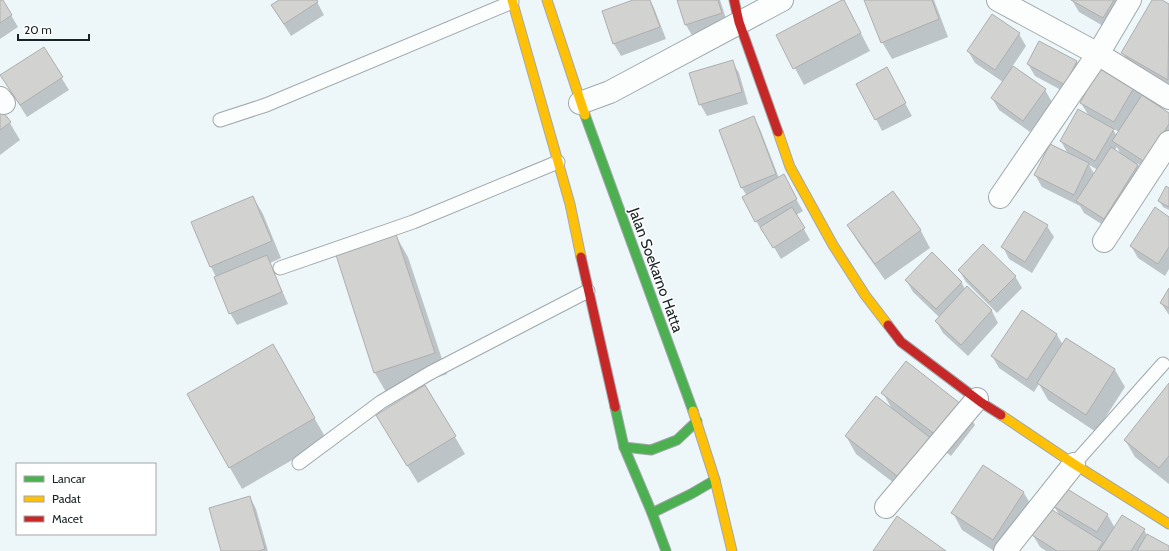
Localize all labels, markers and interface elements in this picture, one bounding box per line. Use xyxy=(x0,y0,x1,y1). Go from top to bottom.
scale bar xyxy=(18,16,89,42)
text: 20 m xyxy=(24,22,52,37)
street label: Jalan Soekarno Hatta xyxy=(625,204,687,336)
legend xyxy=(16,463,156,535)
text: Lancar xyxy=(52,471,86,486)
text: Padat xyxy=(52,491,81,506)
text: Macet xyxy=(52,511,83,526)

